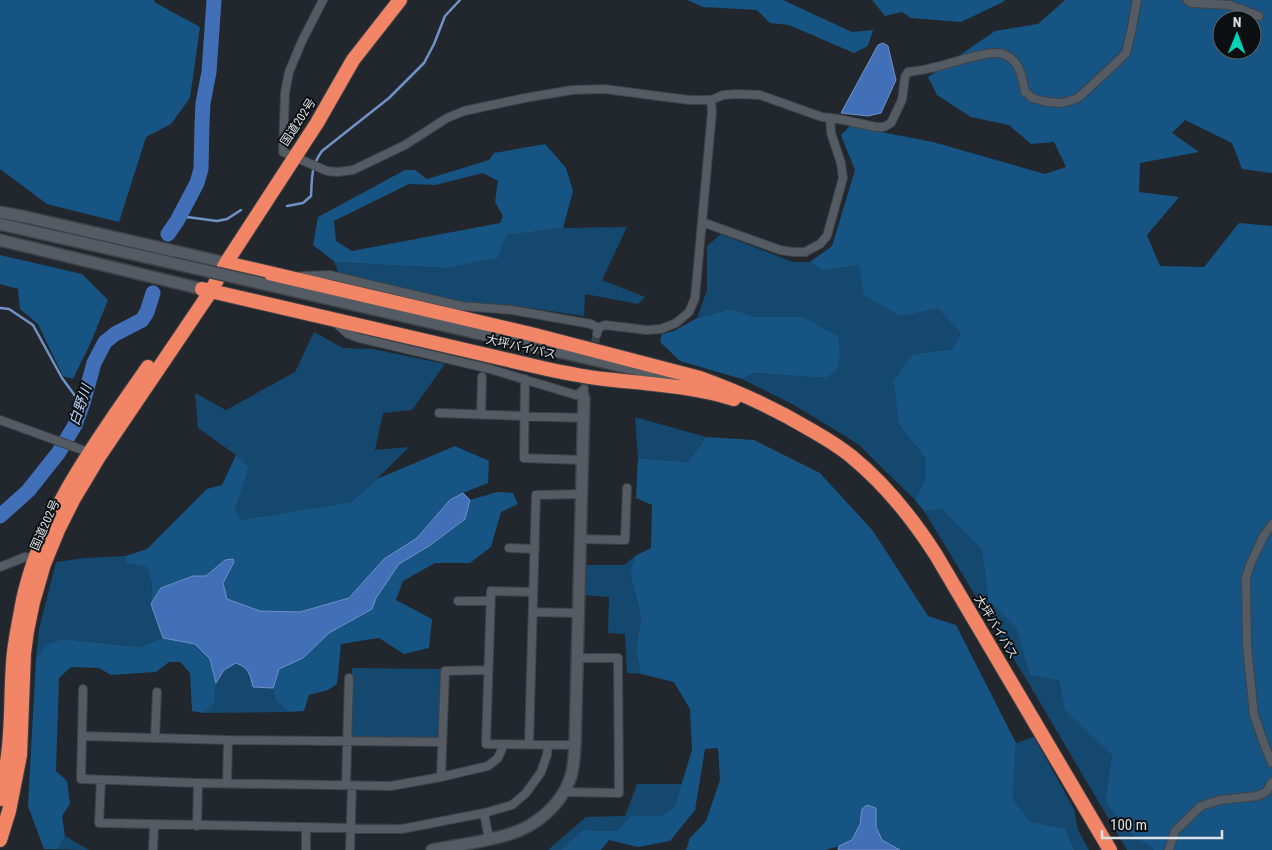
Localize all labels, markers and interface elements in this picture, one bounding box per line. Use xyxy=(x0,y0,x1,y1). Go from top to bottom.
north arrow xyxy=(1212,10,1262,60)
text: N xyxy=(1233,14,1242,30)
street label: 国道202号 xyxy=(277,96,319,148)
street label: 大坪バイパス xyxy=(484,332,558,362)
water label: 白野川 xyxy=(66,381,95,427)
street label: 国道202号 xyxy=(28,498,62,552)
street label: 大坪バイパス xyxy=(972,593,1020,661)
scale bar xyxy=(1102,808,1222,840)
text: 100 m xyxy=(1110,816,1147,834)

